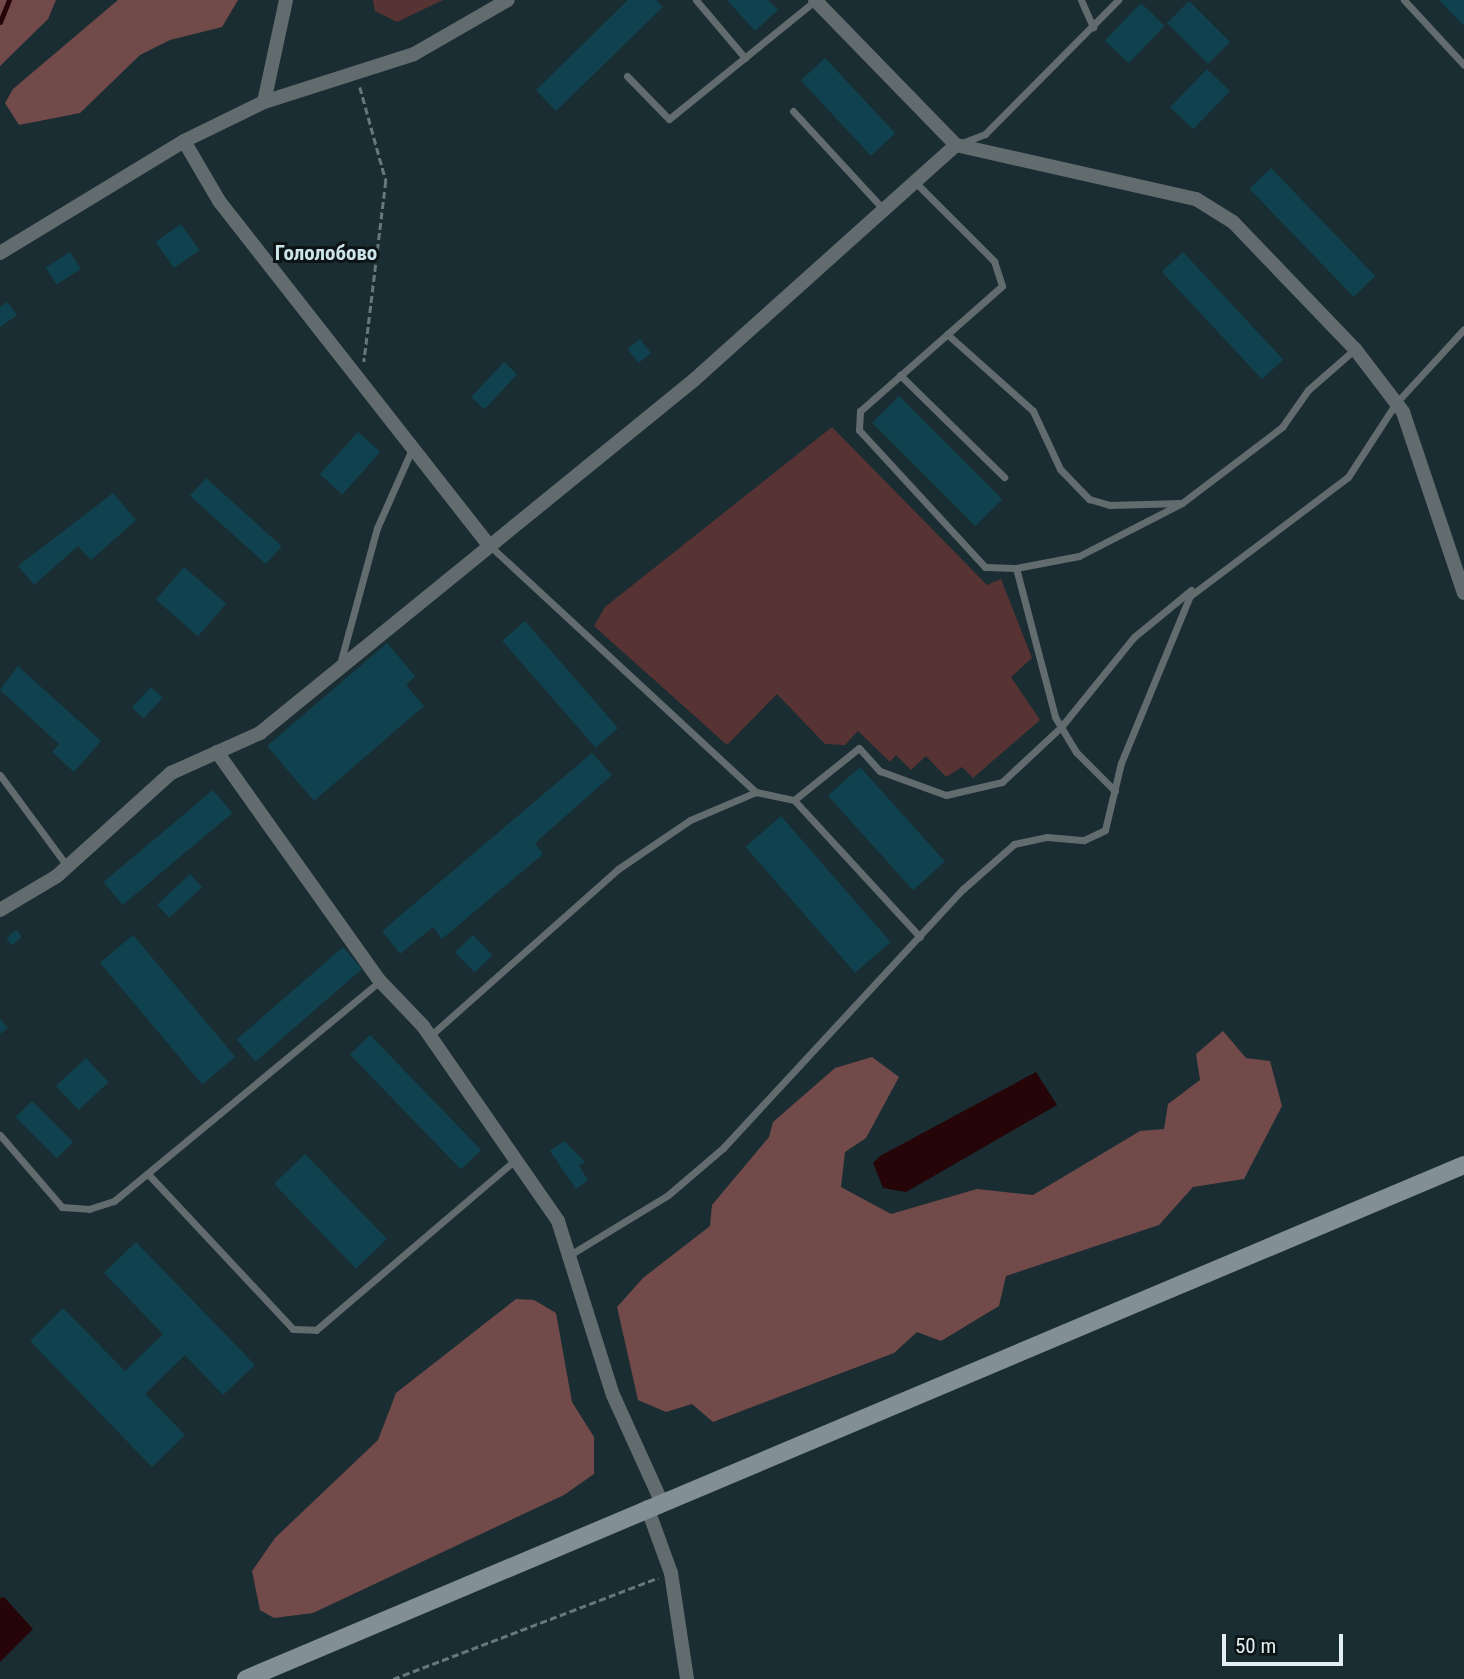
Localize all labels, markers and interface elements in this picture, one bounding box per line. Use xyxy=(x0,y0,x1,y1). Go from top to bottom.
district label: Гололобово xyxy=(275,240,377,266)
scale bar xyxy=(1226,1620,1347,1664)
text: 50 m xyxy=(1235,1634,1276,1658)

